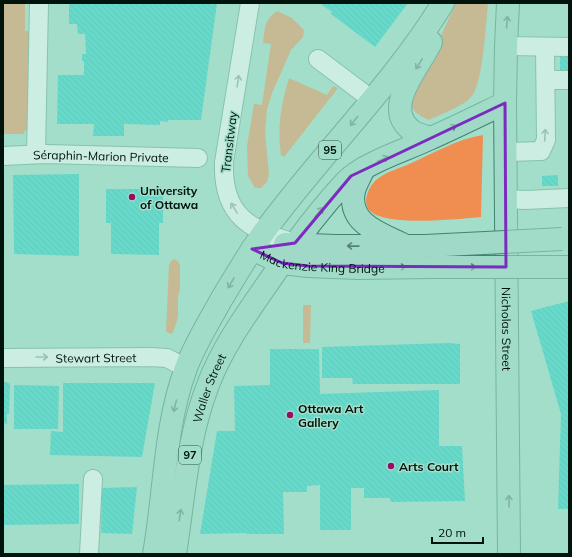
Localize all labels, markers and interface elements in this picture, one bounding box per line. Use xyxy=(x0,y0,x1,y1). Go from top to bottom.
one-way arrow xyxy=(504,16,511,29)
one-way arrow xyxy=(414,58,422,70)
one-way arrow xyxy=(234,75,242,88)
street label: Transitway xyxy=(218,110,240,174)
one-way arrow xyxy=(350,115,358,126)
one-way arrow xyxy=(445,124,457,131)
one-way arrow xyxy=(542,129,549,142)
road number: 95 xyxy=(319,141,341,159)
street label: Séraphin-Marion Private xyxy=(33,146,169,165)
one-way arrow xyxy=(377,155,389,162)
place label: University of Ottawa xyxy=(140,183,198,212)
marker: University of Ottawa xyxy=(127,192,137,202)
one-way arrow xyxy=(230,203,238,214)
one-way arrow xyxy=(314,207,323,217)
one-way arrow xyxy=(347,242,360,250)
street label: Mackenzie King Bridge xyxy=(258,246,385,276)
one-way arrow xyxy=(393,263,406,271)
one-way arrow xyxy=(463,263,476,271)
one-way arrow xyxy=(227,277,235,289)
street label: Nicholas Street xyxy=(499,287,515,371)
street label: Stewart Street xyxy=(56,350,136,365)
street label: Waller Street xyxy=(189,351,229,424)
one-way arrow xyxy=(35,353,48,361)
one-way arrow xyxy=(171,399,179,412)
place label: Ottawa Art Gallery xyxy=(298,401,364,430)
marker: Ottawa Art Gallery xyxy=(285,410,295,420)
road number: 97 xyxy=(179,446,201,464)
place label: Arts Court xyxy=(399,459,459,474)
marker: Arts Court xyxy=(386,461,396,471)
one-way arrow xyxy=(505,495,513,508)
one-way arrow xyxy=(176,509,184,522)
scale bar xyxy=(432,519,483,545)
text: 20 m xyxy=(438,525,466,540)

